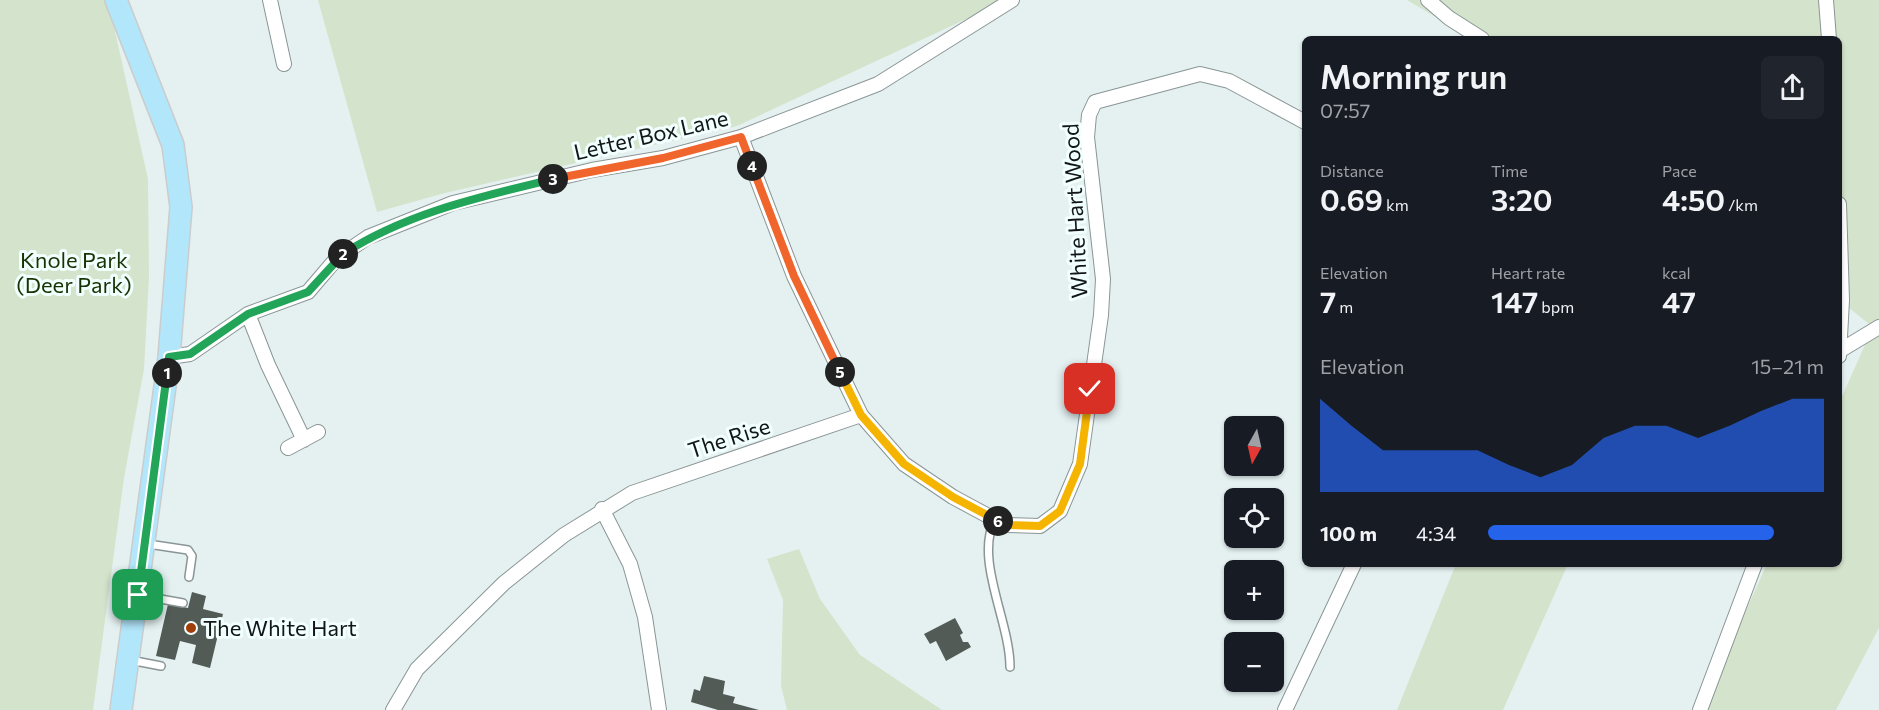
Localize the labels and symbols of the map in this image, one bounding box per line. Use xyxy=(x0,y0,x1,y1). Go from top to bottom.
street label: Letter Box Lane xyxy=(571,104,731,165)
street label: White Hart Wood xyxy=(1056,123,1093,299)
pin: 4 xyxy=(737,151,767,181)
pin: 3 xyxy=(538,164,568,194)
pin: 2 xyxy=(328,239,358,269)
park label: Knole Park (Deer Park) xyxy=(16,246,132,298)
pin: 5 xyxy=(825,357,855,387)
pin: 1 xyxy=(152,358,182,388)
pin xyxy=(1064,363,1115,414)
street label: The Rise xyxy=(684,412,773,463)
north arrow xyxy=(1224,416,1284,476)
pin: 6 xyxy=(983,506,1013,536)
pin xyxy=(112,569,163,620)
place label: The White Hart xyxy=(203,614,357,641)
marker: The White Hart xyxy=(184,621,198,635)

